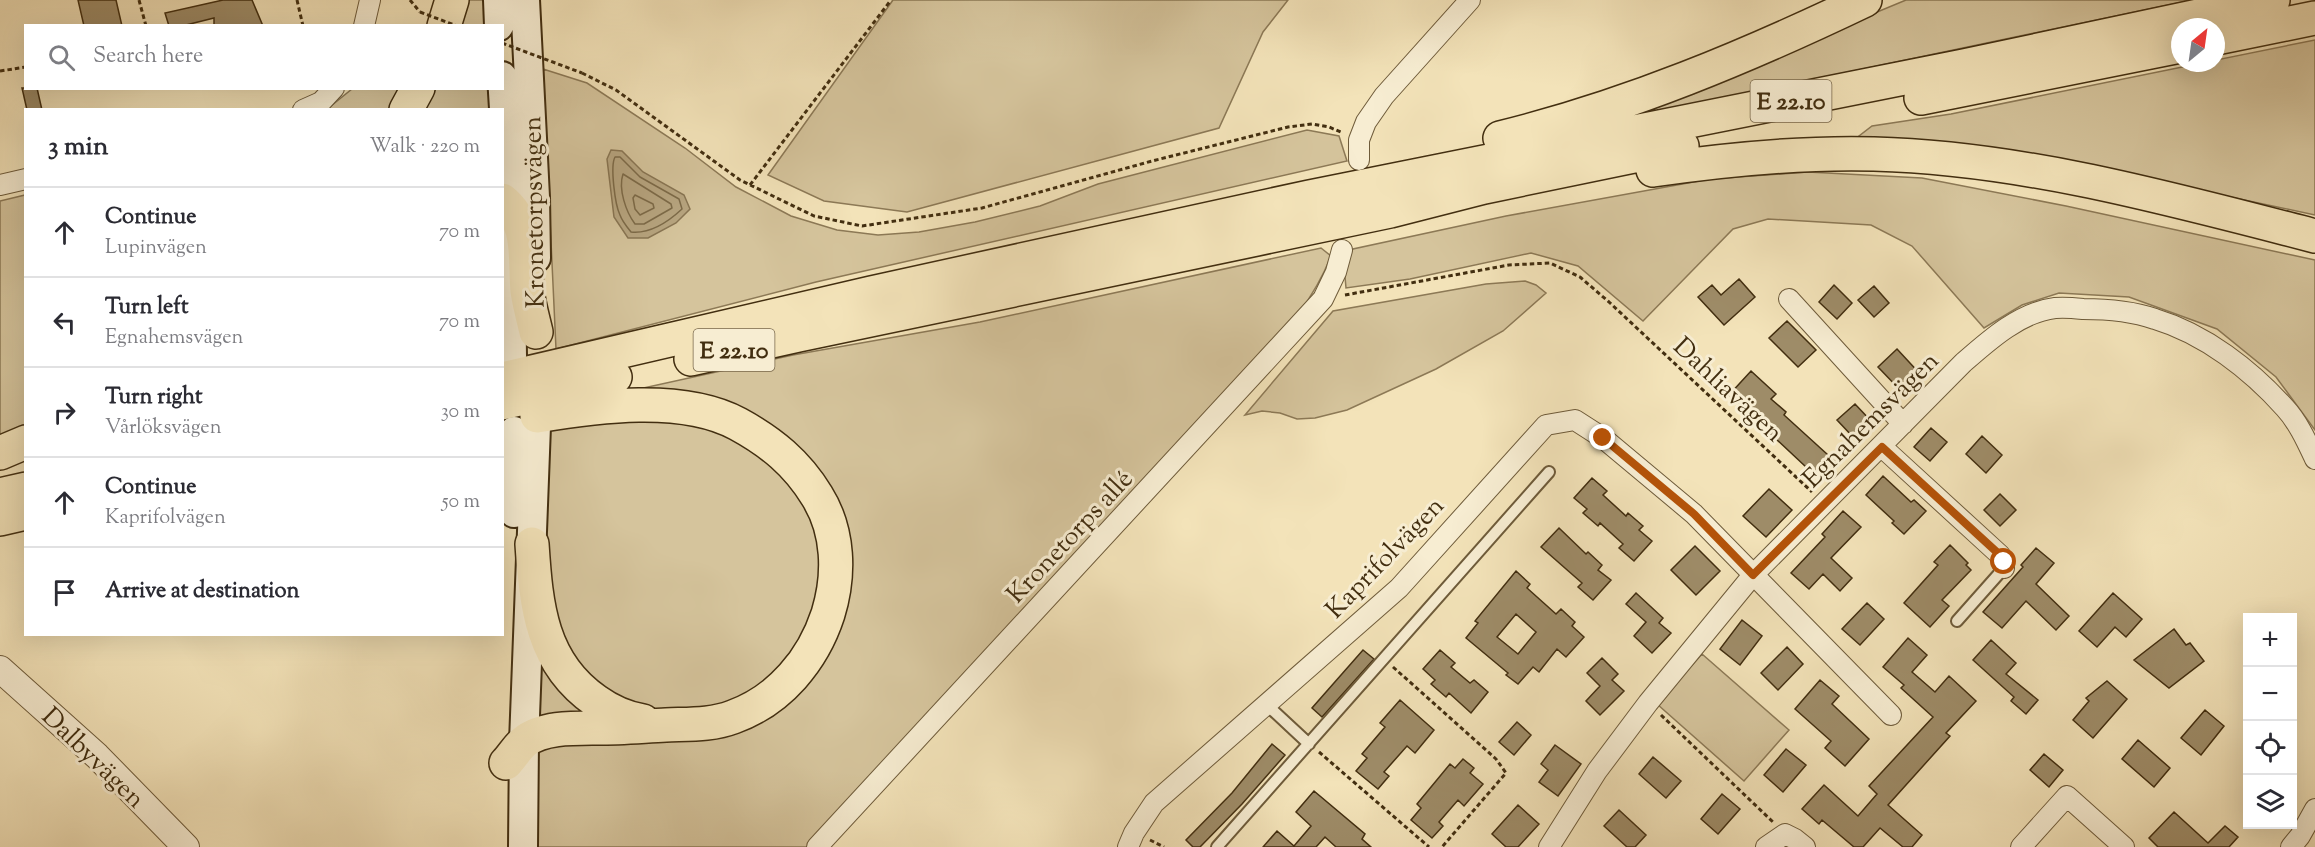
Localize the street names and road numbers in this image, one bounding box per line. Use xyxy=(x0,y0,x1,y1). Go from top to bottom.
road number: E 22.10 xyxy=(1750,80,1832,122)
street label: Kronetorpsvägen xyxy=(515,116,556,308)
road number: E 22.10 xyxy=(694,329,774,371)
street label: Dahliavägen xyxy=(1664,330,1791,452)
street label: Egnahemsvägen xyxy=(1795,344,1948,497)
street label: Kronetorps allé xyxy=(999,463,1143,613)
street label: Kaprifolvägen xyxy=(1318,489,1454,628)
street label: Dalbyvägen xyxy=(32,700,152,818)

